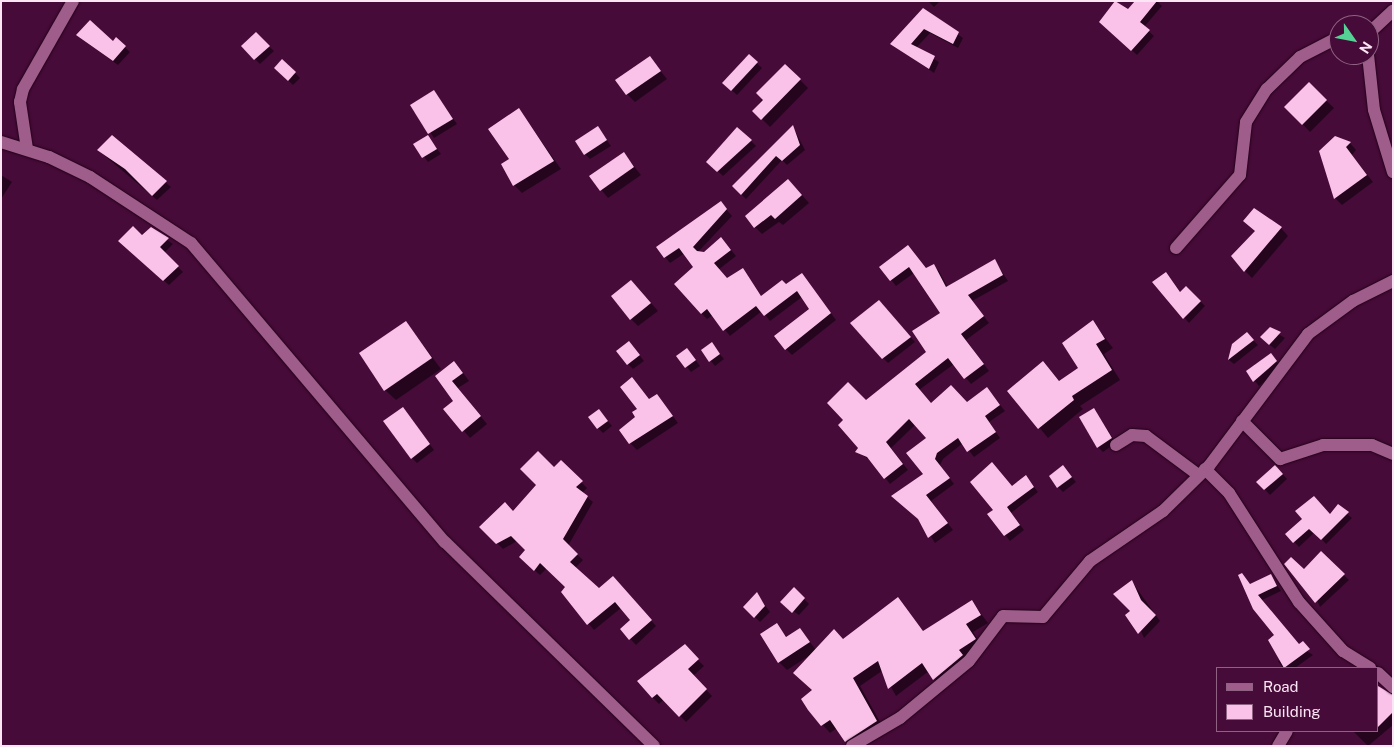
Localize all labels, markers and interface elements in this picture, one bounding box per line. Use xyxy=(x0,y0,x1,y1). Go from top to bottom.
north arrow xyxy=(1329,15,1379,65)
text: N xyxy=(1356,39,1375,57)
legend xyxy=(1216,667,1379,732)
text: Road xyxy=(1263,678,1299,695)
text: Building xyxy=(1263,703,1321,720)

